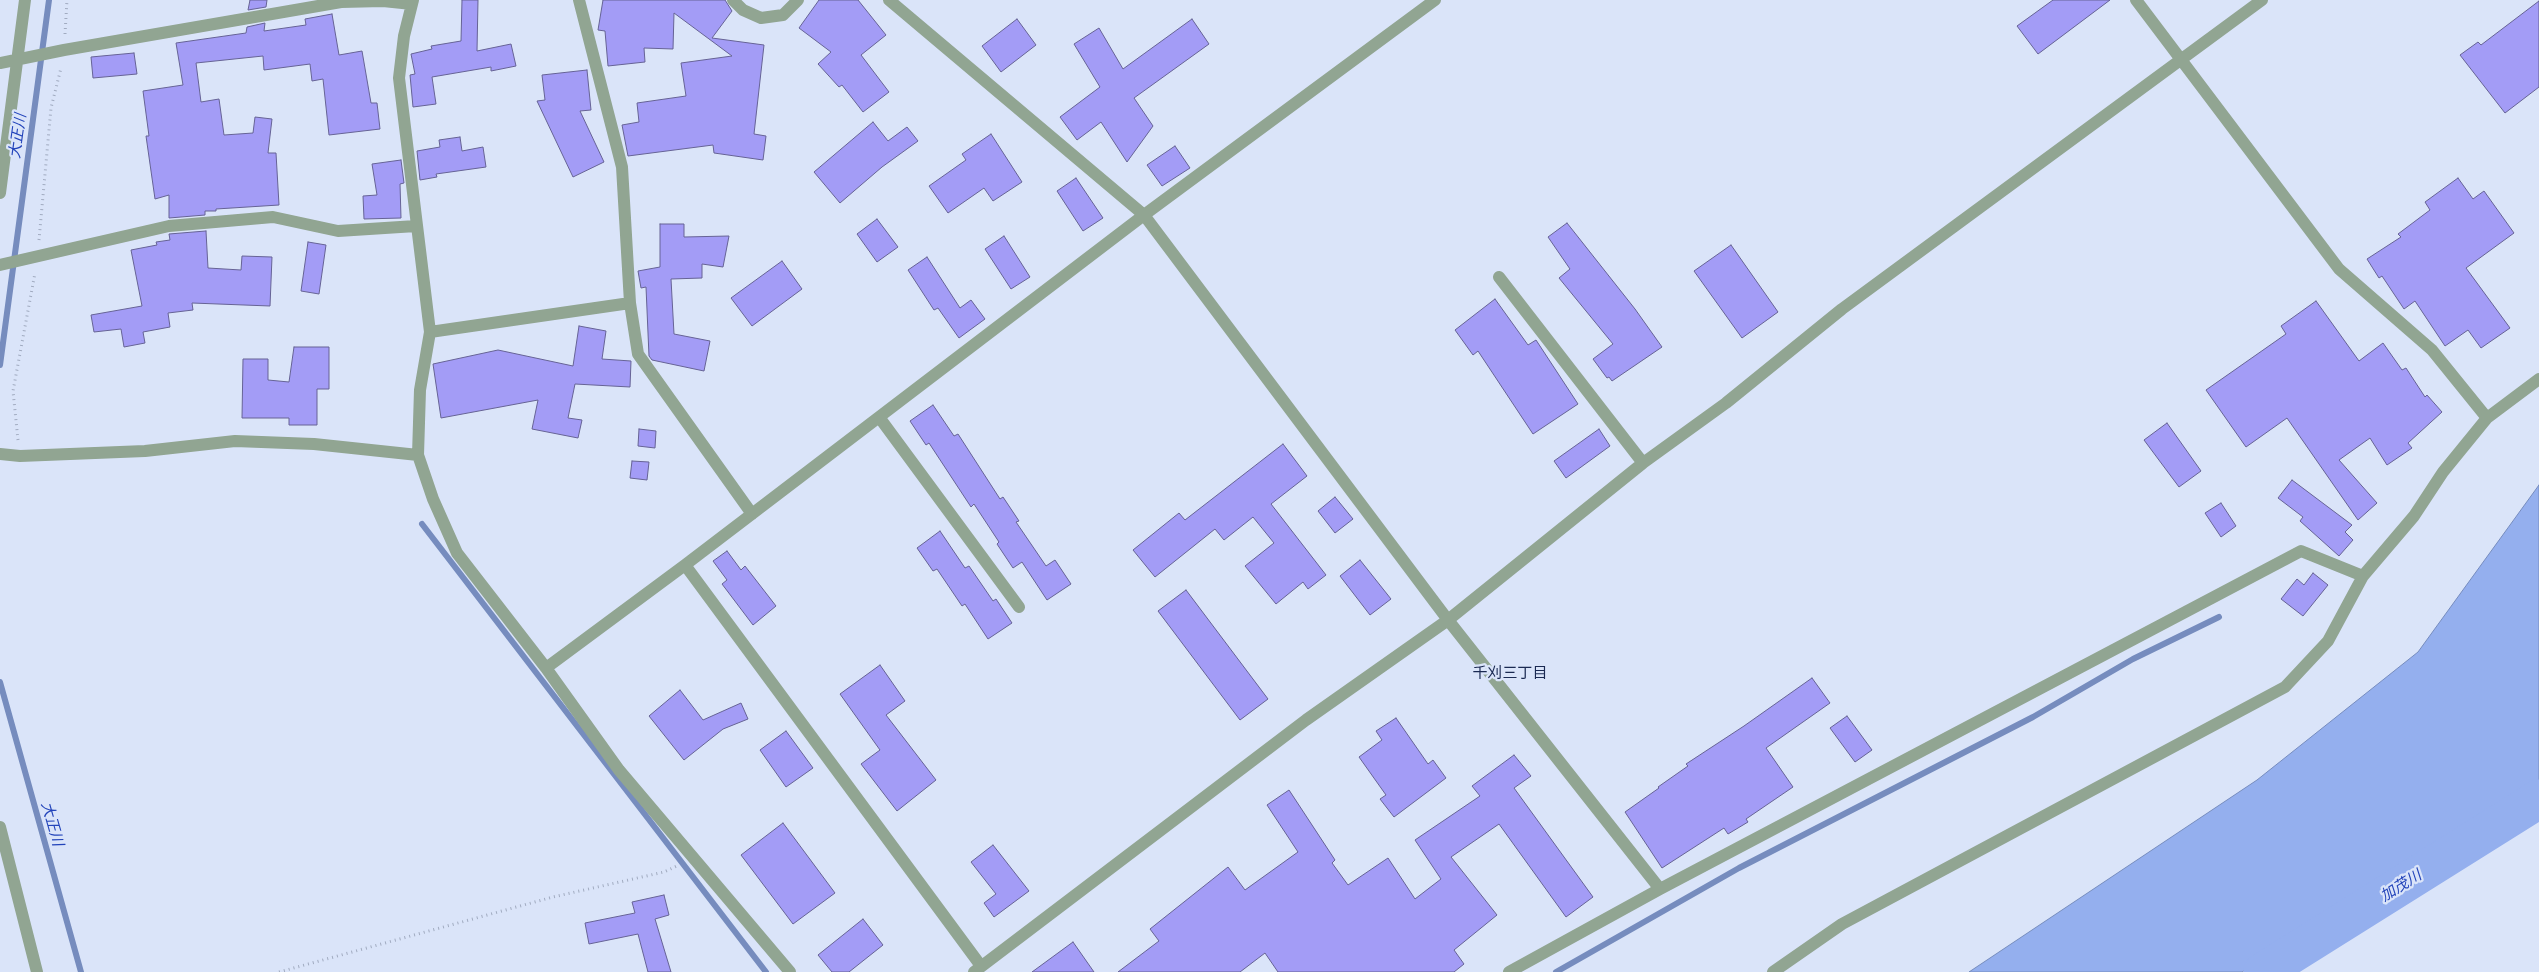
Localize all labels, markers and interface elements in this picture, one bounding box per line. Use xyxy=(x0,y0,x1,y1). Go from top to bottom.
water label: 大正川 xyxy=(6,112,30,160)
district label: 千刈三丁目 xyxy=(1473,665,1547,683)
water label: 大正川 xyxy=(37,800,67,848)
water label: 加茂川 xyxy=(2377,866,2425,906)

